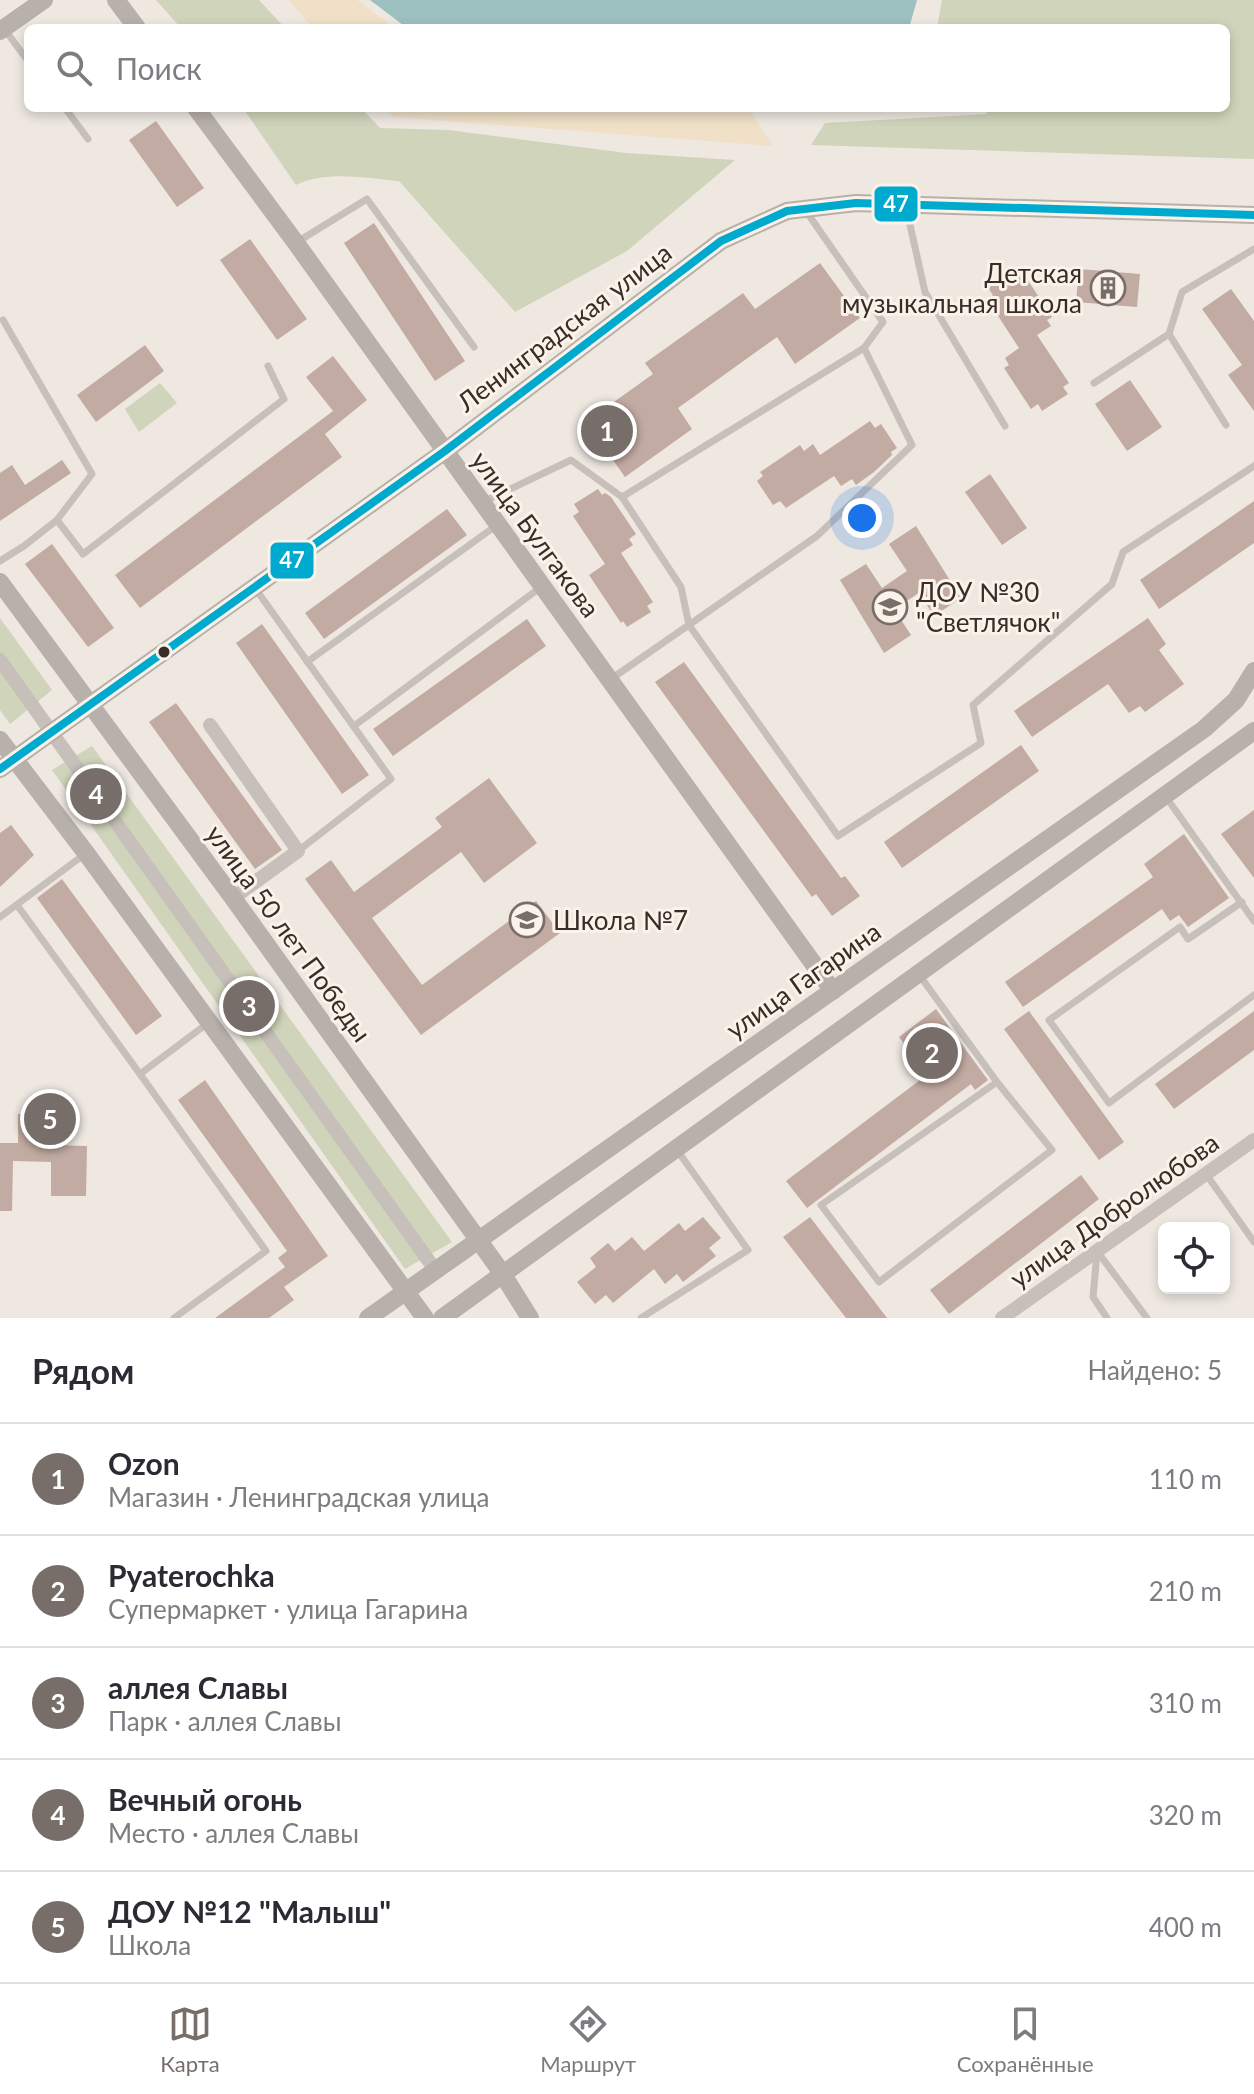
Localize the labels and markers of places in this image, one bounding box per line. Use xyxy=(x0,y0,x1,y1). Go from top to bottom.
place label: Детская музыкальная школа xyxy=(842,257,1082,319)
building icon: Детская музыкальная школа xyxy=(1089,269,1127,307)
pin: 1 xyxy=(581,401,633,461)
place label: ДОУ №30 "Светлячок" xyxy=(916,576,1060,638)
school or university icon: ДОУ №30 "Светлячок" xyxy=(871,588,909,626)
unlabelled marker xyxy=(156,644,172,660)
pin: 4 xyxy=(70,764,122,824)
school or university icon: Школа №7 xyxy=(508,901,546,939)
place label: Школа №7 xyxy=(553,904,688,936)
pin: 3 xyxy=(223,976,275,1036)
pin: 2 xyxy=(906,1023,958,1083)
pin: 5 xyxy=(24,1089,76,1149)

